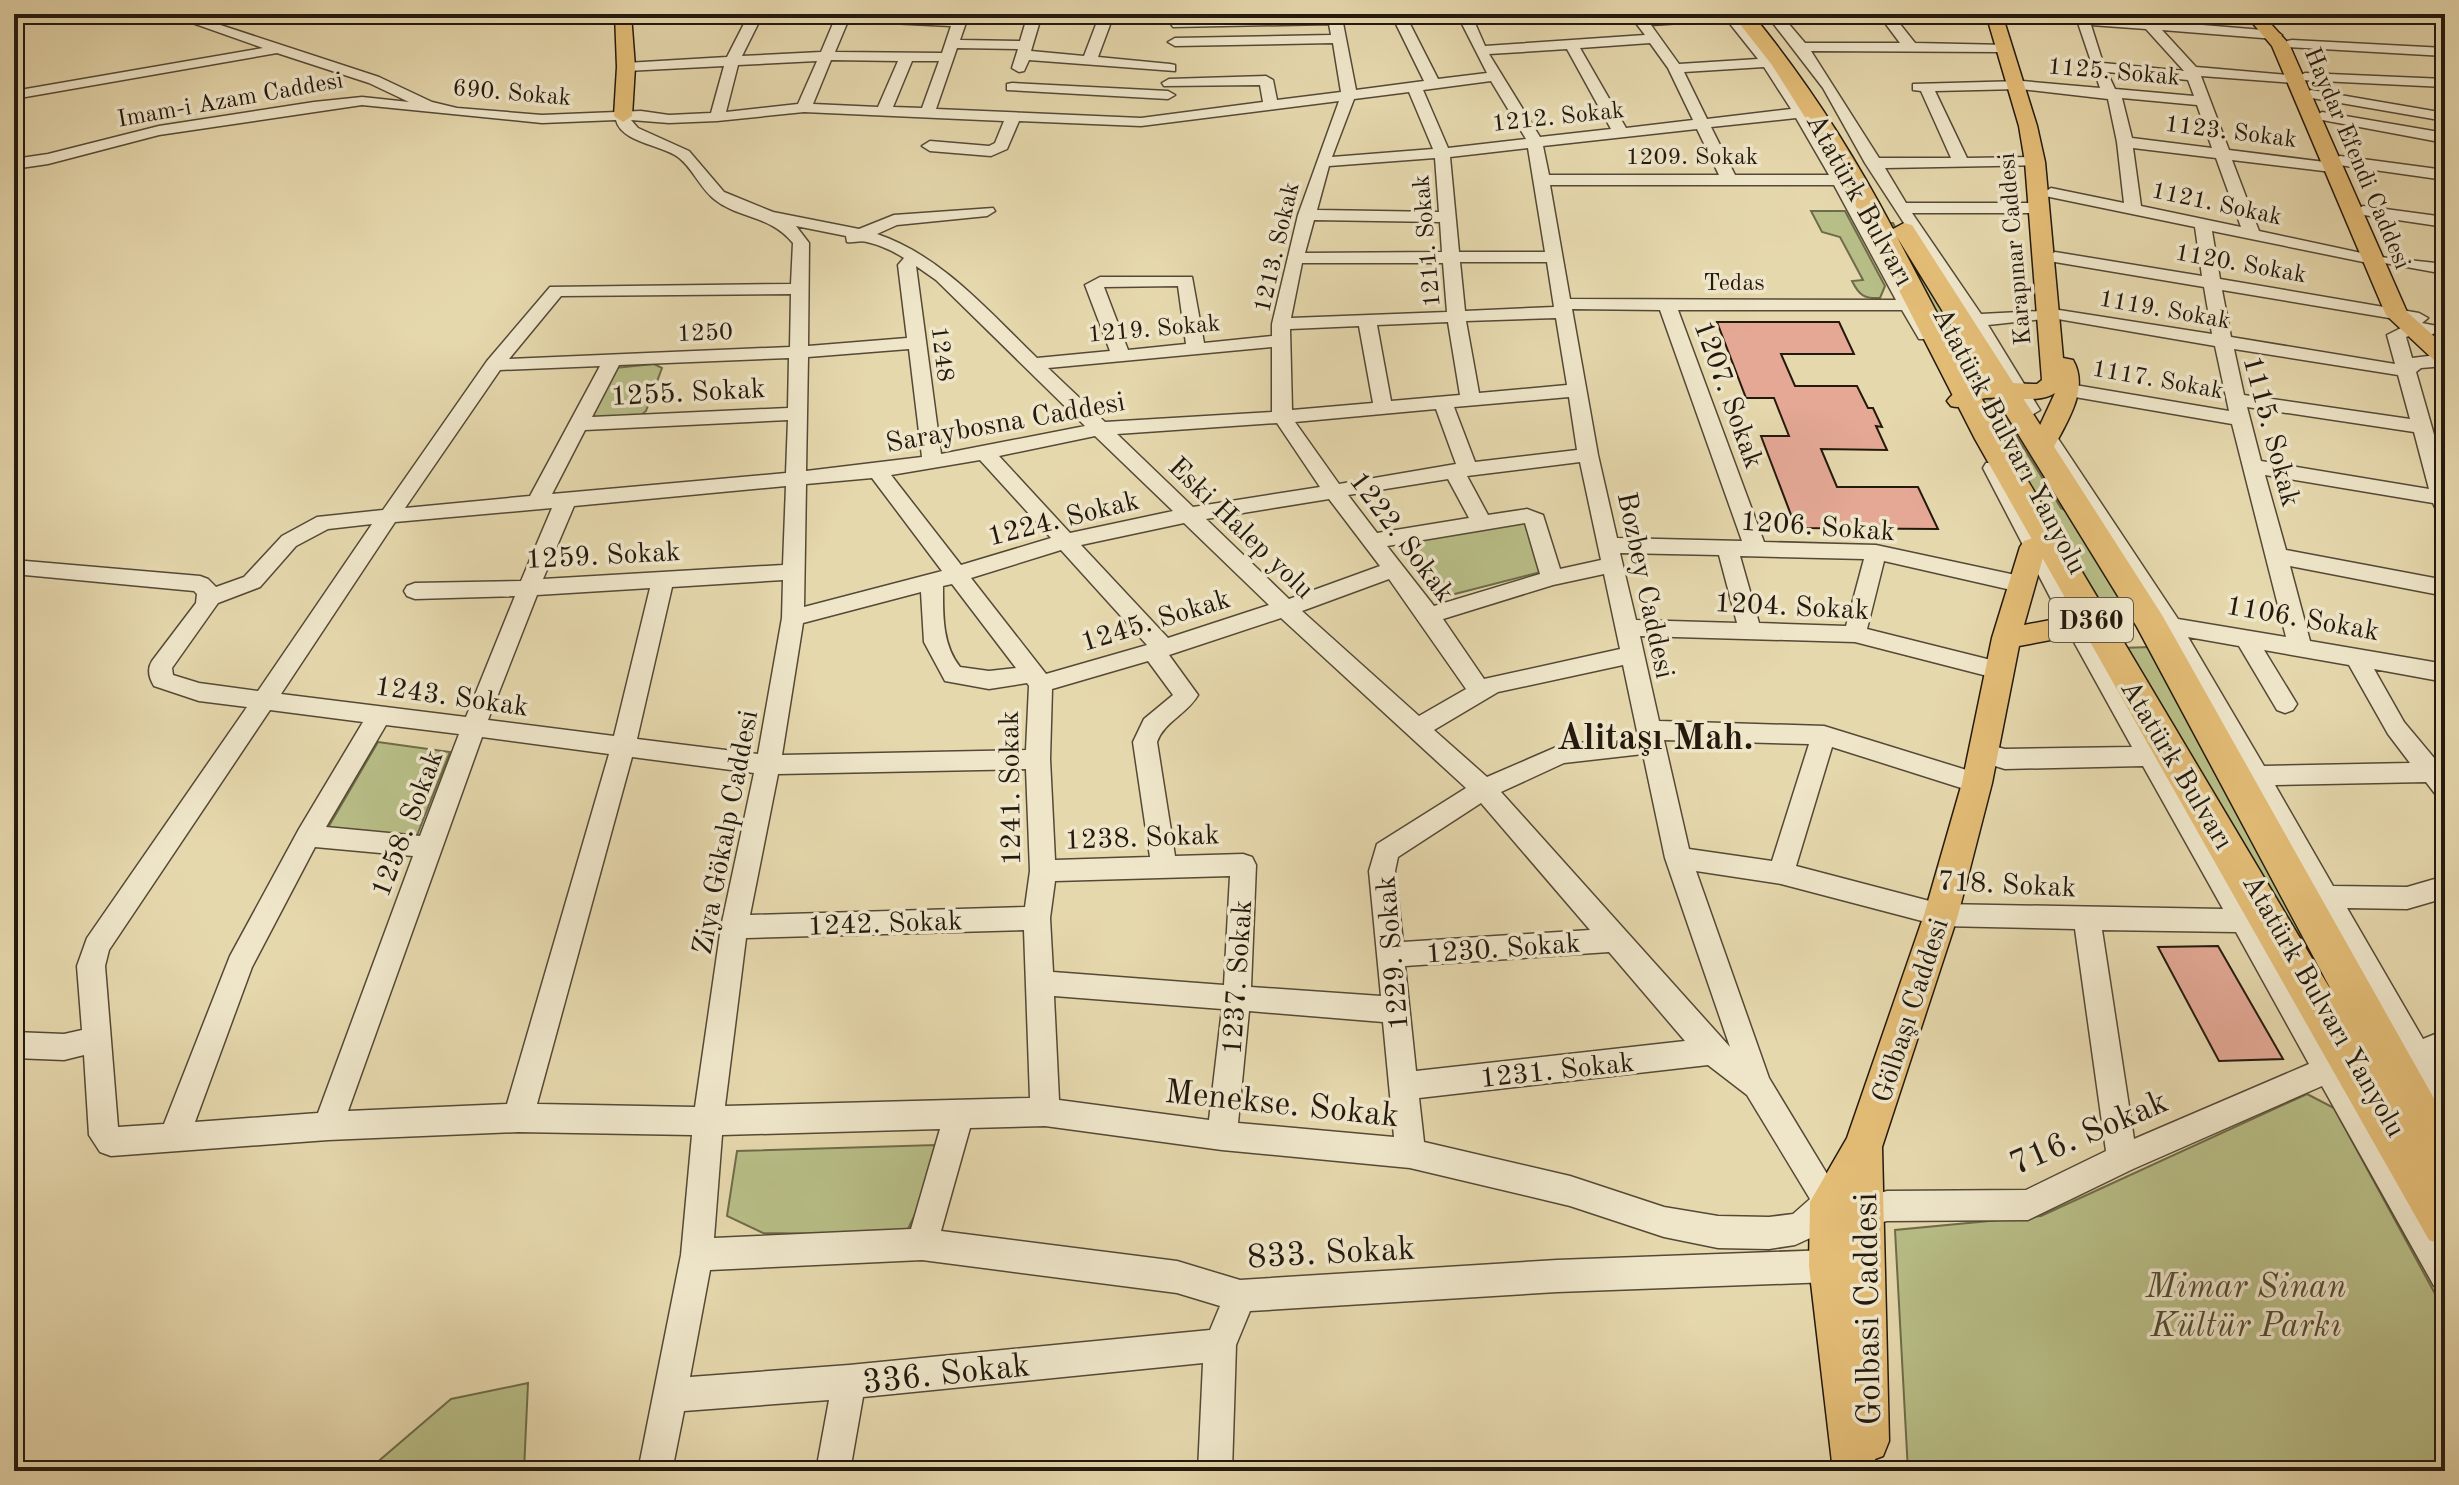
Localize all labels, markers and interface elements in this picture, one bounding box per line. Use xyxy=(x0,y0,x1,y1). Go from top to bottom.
street label: Haydar Efendi Caddesi xyxy=(2299,45,2414,273)
street label: 1125. Sokak xyxy=(2047,55,2181,91)
street label: Imam-i Azam Caddesi xyxy=(116,69,345,133)
street label: 690. Sokak xyxy=(452,77,572,111)
street label: 1212. Sokak xyxy=(1491,99,1625,137)
street label: Atatürk Bulvarı xyxy=(1800,110,1917,291)
street label: 1123. Sokak xyxy=(2163,113,2298,153)
street label: 1209. Sokak xyxy=(1626,146,1758,170)
street label: Karapınar Caddesi xyxy=(1996,152,2036,346)
street label: 1211. Sokak xyxy=(1410,174,1446,308)
street label: 1121. Sokak xyxy=(2149,179,2284,230)
street label: 1213. Sokak xyxy=(1251,180,1305,315)
street label: 1120. Sokak xyxy=(2173,242,2308,288)
street label: Tedas xyxy=(1703,272,1765,296)
street label: 1119. Sokak xyxy=(2097,288,2232,334)
street label: Atatürk Bulvarı Yanyolu xyxy=(1926,303,2091,579)
street label: 1219. Sokak xyxy=(1087,312,1221,348)
street label: 1207. Sokak xyxy=(1688,317,1767,473)
street label: 1250 xyxy=(677,321,733,347)
street label: 1248 xyxy=(926,325,956,383)
street label: 1115. Sokak xyxy=(2237,353,2304,510)
street label: 1117. Sokak xyxy=(2090,358,2225,404)
street label: 1255. Sokak xyxy=(610,376,766,412)
street label: Saraybosna Caddesi xyxy=(884,389,1127,459)
street label: Eski Halep yolu xyxy=(1162,453,1318,605)
street label: 1222. Sokak xyxy=(1343,468,1458,608)
street label: 1224. Sokak xyxy=(985,488,1142,552)
street label: Bozbey Caddesi xyxy=(1611,490,1677,681)
street label: 1206. Sokak xyxy=(1740,509,1896,547)
street label: 1259. Sokak xyxy=(525,539,681,575)
street label: 1245. Sokak xyxy=(1078,586,1234,658)
street label: 1204. Sokak xyxy=(1714,590,1870,626)
street label: 1106. Sokak xyxy=(2224,593,2381,647)
road number: D360 xyxy=(2049,598,2133,642)
street label: 1243. Sokak xyxy=(373,673,530,723)
street label: Atatürk Bulvarı xyxy=(2114,676,2237,855)
street label: Ziya Gökalp Caddesi xyxy=(690,708,764,957)
street label: 1241. Sokak xyxy=(997,710,1027,866)
district label: Alitaşı Mah. xyxy=(1556,722,1754,758)
street label: 1258. Sokak xyxy=(368,747,450,901)
street label: 1238. Sokak xyxy=(1064,822,1220,856)
street label: 718. Sokak xyxy=(1937,868,2077,904)
street label: Atatürk Bulvarı Yanyolu xyxy=(2236,871,2409,1142)
street label: 1229. Sokak xyxy=(1373,874,1415,1031)
street label: 1237. Sokak xyxy=(1220,899,1258,1055)
street label: 1242. Sokak xyxy=(807,908,963,942)
street label: Gölbaşı Caddesi xyxy=(1869,915,1955,1106)
street label: 1230. Sokak xyxy=(1425,931,1581,969)
street label: 1231. Sokak xyxy=(1479,1050,1636,1094)
street label: Menekse. Sokak xyxy=(1163,1076,1400,1134)
street label: 716. Sokak xyxy=(2005,1085,2173,1182)
street label: Golbasi Caddesi xyxy=(1850,1192,1888,1426)
street label: 833. Sokak xyxy=(1246,1233,1416,1275)
park label: Mimar Sinan Kültür Parkı xyxy=(2144,1271,2347,1344)
street label: 336. Sokak xyxy=(861,1349,1032,1401)

